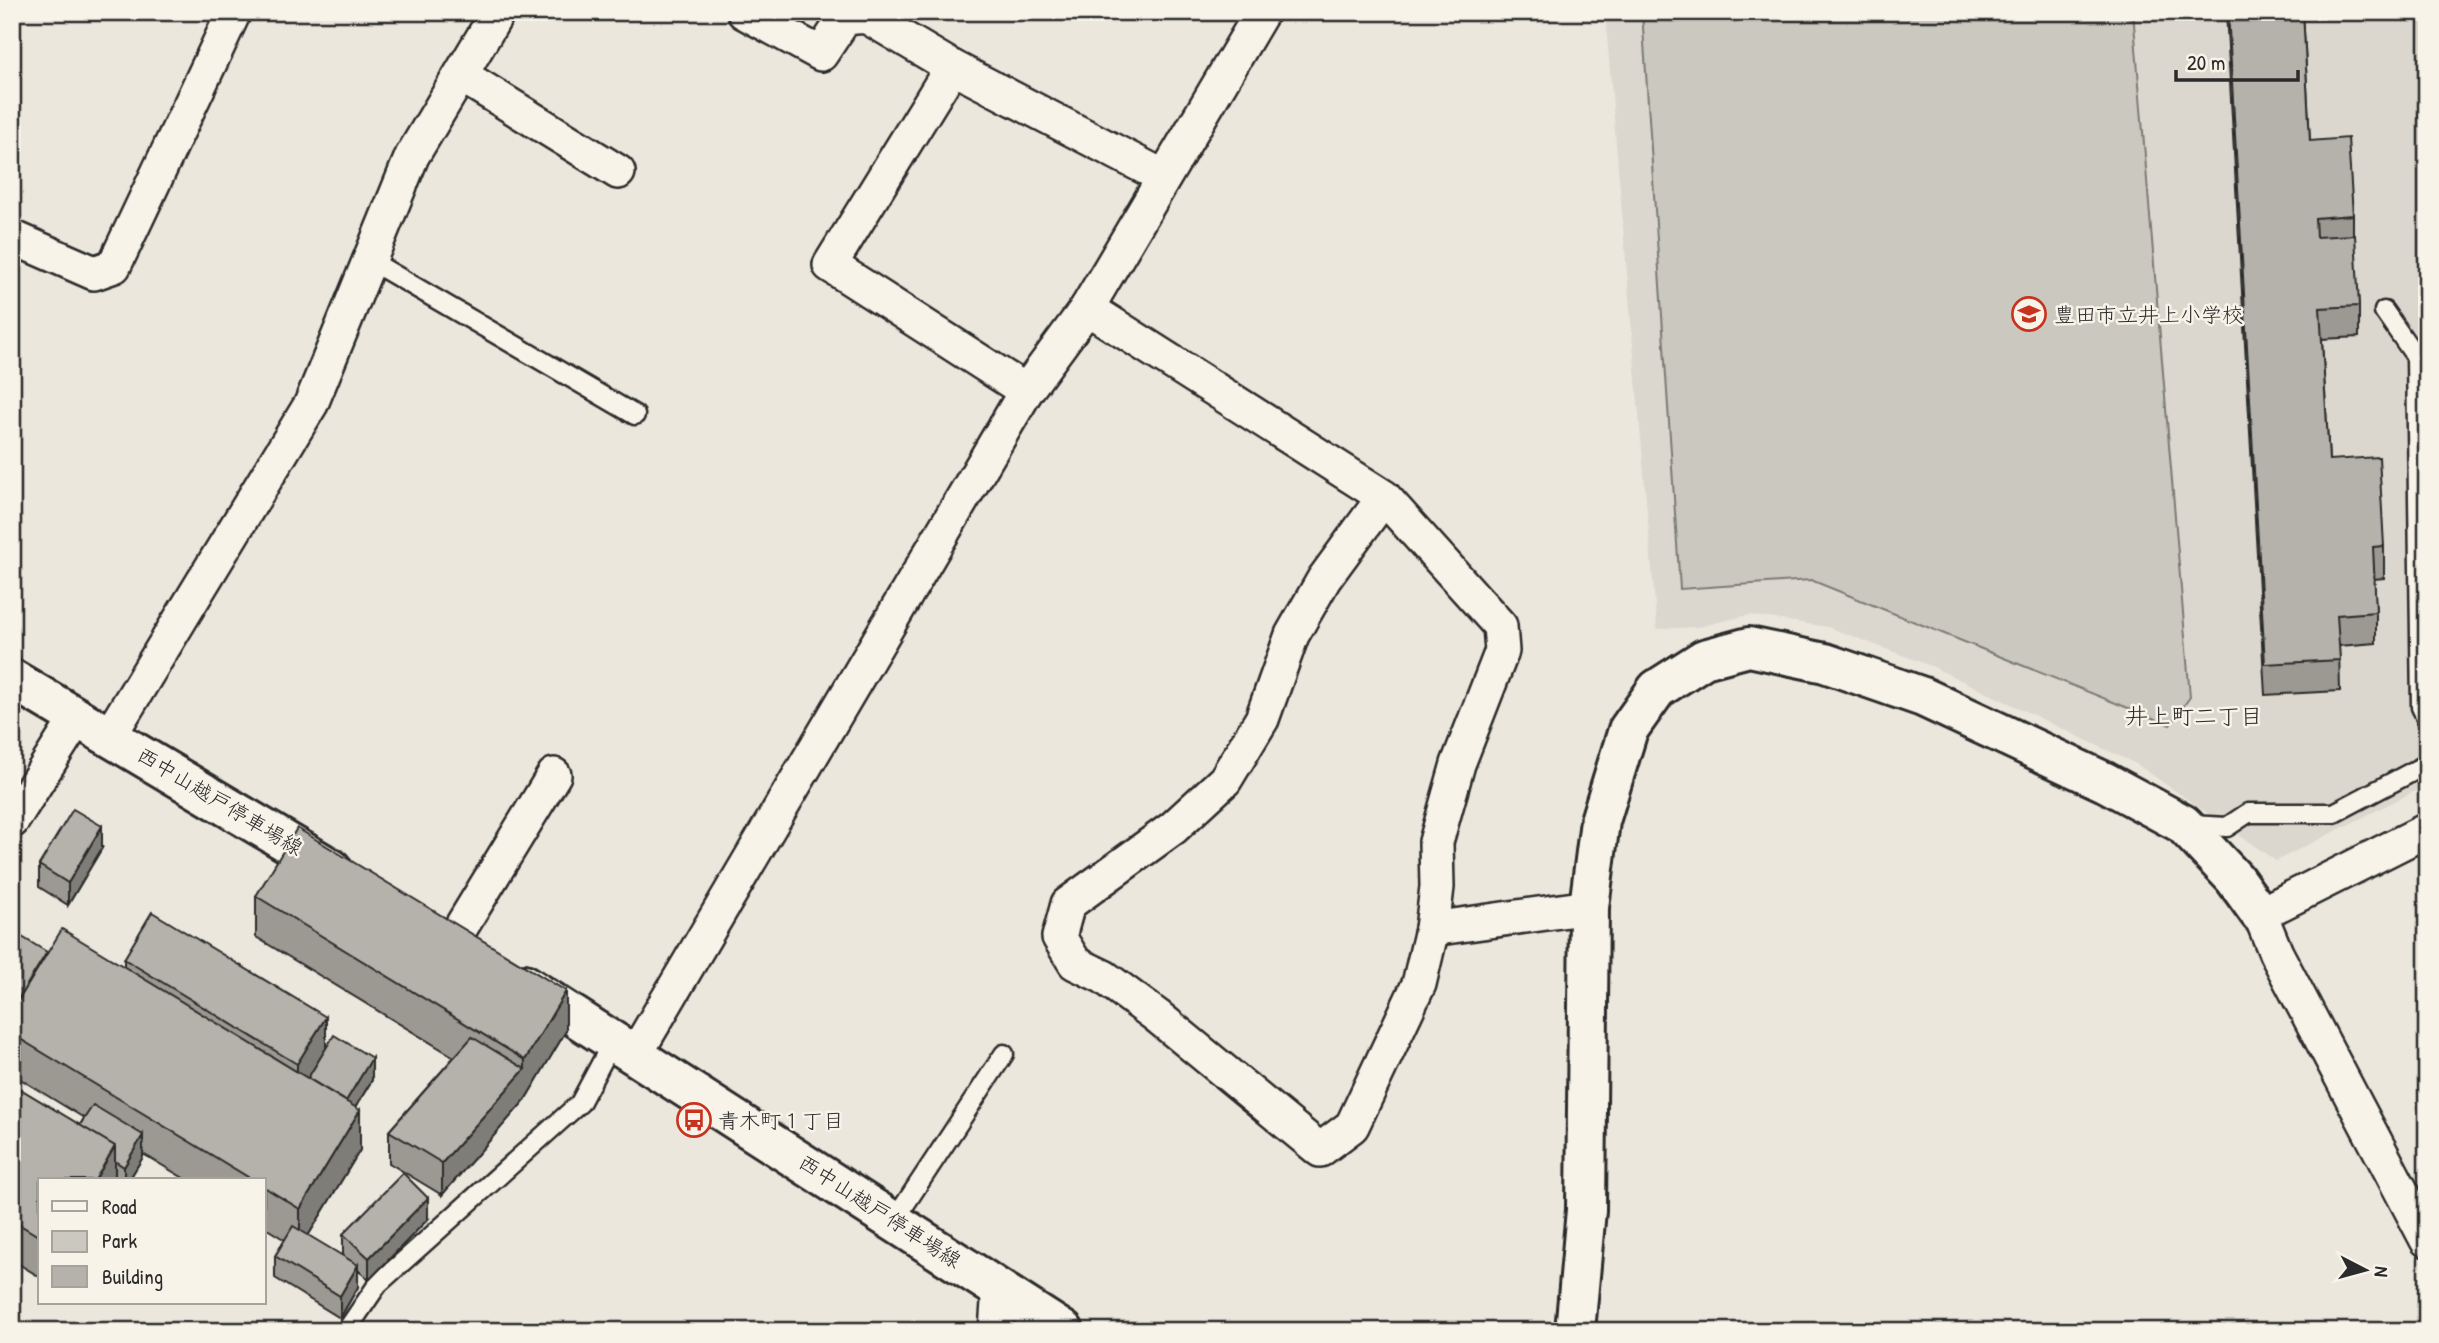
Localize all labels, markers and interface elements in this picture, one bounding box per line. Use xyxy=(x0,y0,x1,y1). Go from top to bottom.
scale bar xyxy=(2176,38,2299,82)
text: 20 m xyxy=(2187,48,2225,77)
school or university icon: 豊田市立井上小学校 xyxy=(2010,295,2048,333)
place label: 豊田市立井上小学校 xyxy=(2054,300,2243,329)
district label: 井上町二丁目 xyxy=(2125,700,2263,731)
street label: 西中山越戸停車場線 xyxy=(132,740,308,862)
bus stop icon: 青木町１丁目 xyxy=(675,1101,713,1139)
place label: 青木町１丁目 xyxy=(718,1106,844,1135)
street label: 西中山越戸停車場線 xyxy=(793,1147,967,1275)
legend xyxy=(38,1178,266,1304)
text: Road xyxy=(102,1192,136,1221)
text: Park xyxy=(102,1226,137,1255)
north arrow xyxy=(2330,1234,2400,1304)
text: Building xyxy=(102,1262,163,1291)
text: N xyxy=(2368,1265,2395,1278)

